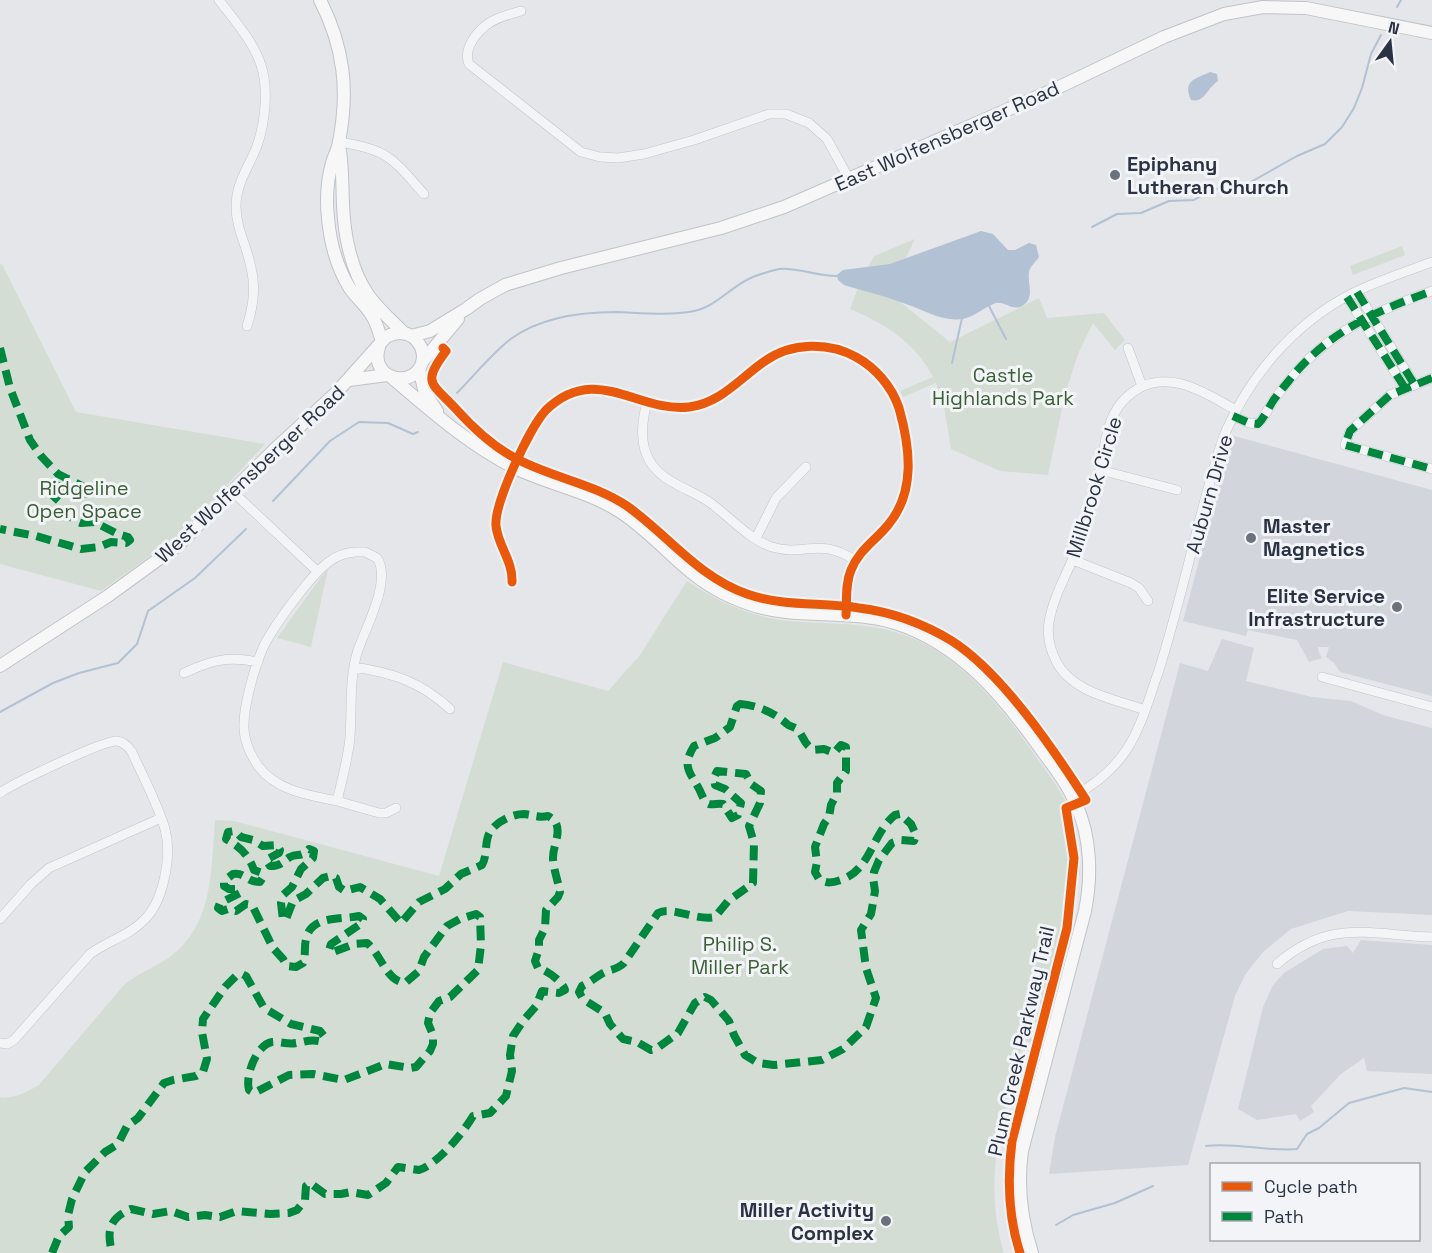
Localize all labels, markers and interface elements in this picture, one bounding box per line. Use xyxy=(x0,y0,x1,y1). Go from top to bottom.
north arrow xyxy=(1360,12,1420,72)
text: N xyxy=(1386,16,1402,40)
street label: East Wolfensberger Road xyxy=(831,75,1063,197)
place label: Epiphany Lutheran Church xyxy=(1127,151,1289,200)
marker: Epiphany Lutheran Church xyxy=(1108,168,1122,182)
park label: Castle Highlands Park xyxy=(932,362,1074,411)
street label: West Wolfensberger Road xyxy=(150,379,350,569)
street label: Millbrook Circle xyxy=(1060,413,1128,561)
street label: Auburn Drive xyxy=(1180,431,1238,557)
park label: Ridgeline Open Space xyxy=(26,475,142,524)
place label: Master Magnetics xyxy=(1263,513,1365,562)
marker: Master Magnetics xyxy=(1244,531,1258,545)
place label: Elite Service Infrastructure xyxy=(1248,583,1385,632)
marker: Elite Service Infrastructure xyxy=(1390,600,1404,614)
street label: Plum Creek Parkway Trail xyxy=(982,923,1060,1159)
park label: Philip S. Miller Park xyxy=(691,931,789,980)
legend xyxy=(1210,1163,1420,1241)
text: Cycle path xyxy=(1264,1175,1358,1198)
place label: Miller Activity Complex xyxy=(740,1197,874,1246)
text: Path xyxy=(1264,1205,1304,1228)
marker: Miller Activity Complex xyxy=(879,1214,893,1228)

